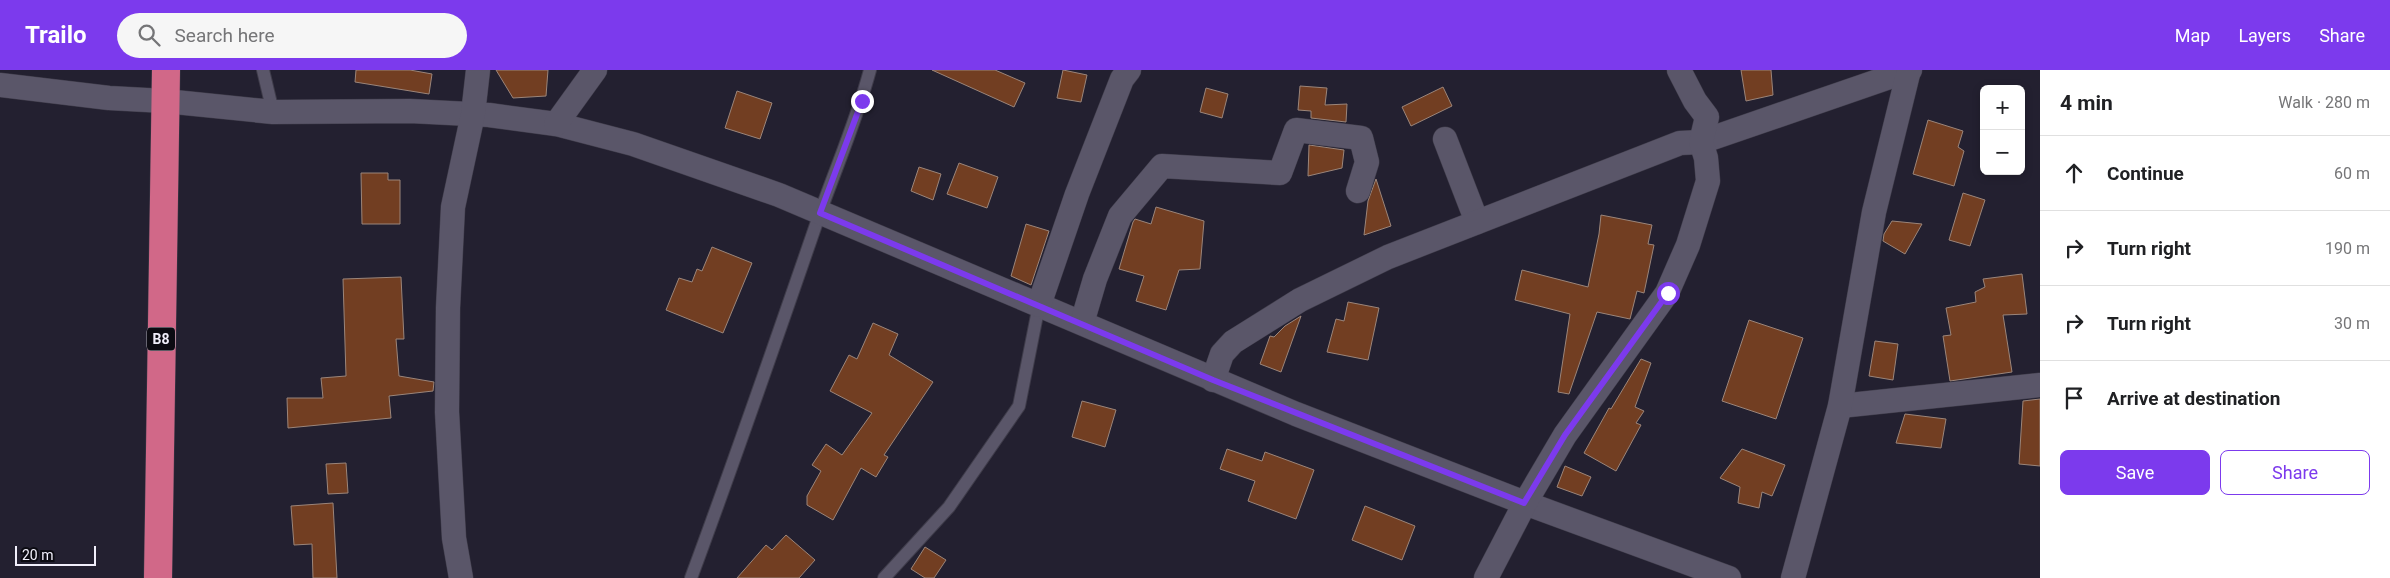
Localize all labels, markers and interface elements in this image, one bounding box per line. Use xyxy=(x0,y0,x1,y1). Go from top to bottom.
search box xyxy=(117,13,467,58)
text: Trailo xyxy=(25,21,87,49)
icon: search xyxy=(135,21,163,49)
text: Search here xyxy=(175,24,275,47)
text: Map xyxy=(2175,25,2210,46)
text: Layers xyxy=(2238,25,2291,46)
text: Share xyxy=(2319,25,2365,46)
map controls xyxy=(1980,85,2025,175)
button: + xyxy=(1980,85,2025,130)
route end xyxy=(851,90,874,113)
text: 4 min xyxy=(2060,91,2113,115)
text: Walk · 280 m xyxy=(2278,93,2370,112)
button: − xyxy=(1980,130,2025,175)
icon: ahead xyxy=(2060,159,2088,187)
text: Continue xyxy=(2107,162,2184,185)
text: 60 m xyxy=(2334,164,2370,183)
icon: right xyxy=(2060,234,2088,262)
text: Turn right xyxy=(2107,237,2191,260)
text: 190 m xyxy=(2325,239,2370,258)
route start xyxy=(1657,282,1680,305)
icon: right xyxy=(2060,309,2088,337)
text: Turn right xyxy=(2107,312,2191,335)
text: 30 m xyxy=(2334,314,2370,333)
road number: B8 xyxy=(147,328,175,350)
icon: arrive xyxy=(2060,384,2088,412)
text: Arrive at destination xyxy=(2107,387,2280,410)
button: Save xyxy=(2060,450,2210,495)
button: Share xyxy=(2220,450,2370,495)
scale bar xyxy=(15,543,96,566)
text: 20 m xyxy=(22,547,54,563)

